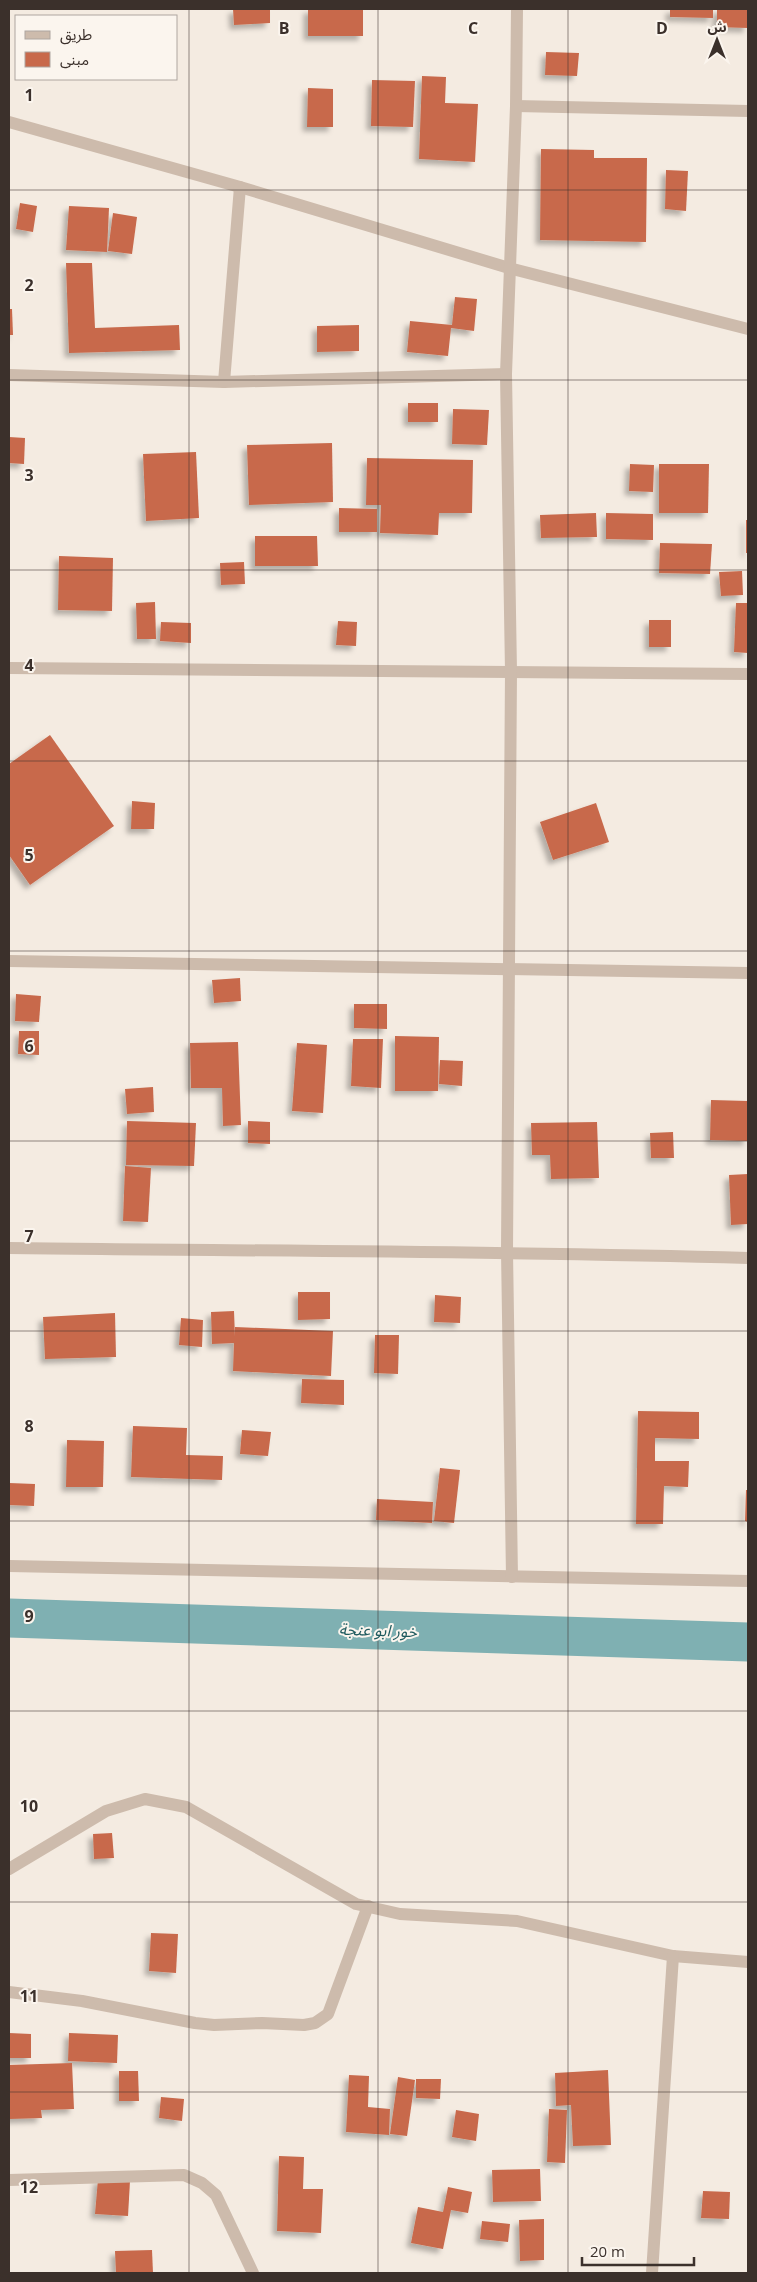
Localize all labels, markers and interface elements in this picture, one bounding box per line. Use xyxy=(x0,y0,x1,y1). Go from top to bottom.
legend xyxy=(15,15,178,80)
north arrow xyxy=(692,15,742,65)
text: B xyxy=(279,17,289,39)
text: C xyxy=(468,17,478,39)
text: D xyxy=(656,17,668,39)
text: ش xyxy=(707,17,727,36)
text: طريق xyxy=(60,24,92,45)
text: مبنى xyxy=(60,49,89,69)
text: 1 xyxy=(24,84,34,106)
text: 2 xyxy=(24,274,34,296)
text: 3 xyxy=(24,464,34,486)
text: 4 xyxy=(24,654,34,676)
text: 5 xyxy=(24,844,34,866)
text: 6 xyxy=(24,1035,34,1057)
text: 7 xyxy=(24,1225,34,1247)
text: 8 xyxy=(24,1415,34,1437)
text: 9 xyxy=(24,1605,34,1627)
water label: خور ابو عنجة xyxy=(338,1618,418,1642)
text: 10 xyxy=(20,1795,38,1817)
text: 11 xyxy=(20,1985,38,2007)
text: 12 xyxy=(20,2176,38,2198)
scale bar xyxy=(582,2234,694,2266)
text: 20 m xyxy=(590,2241,625,2261)

